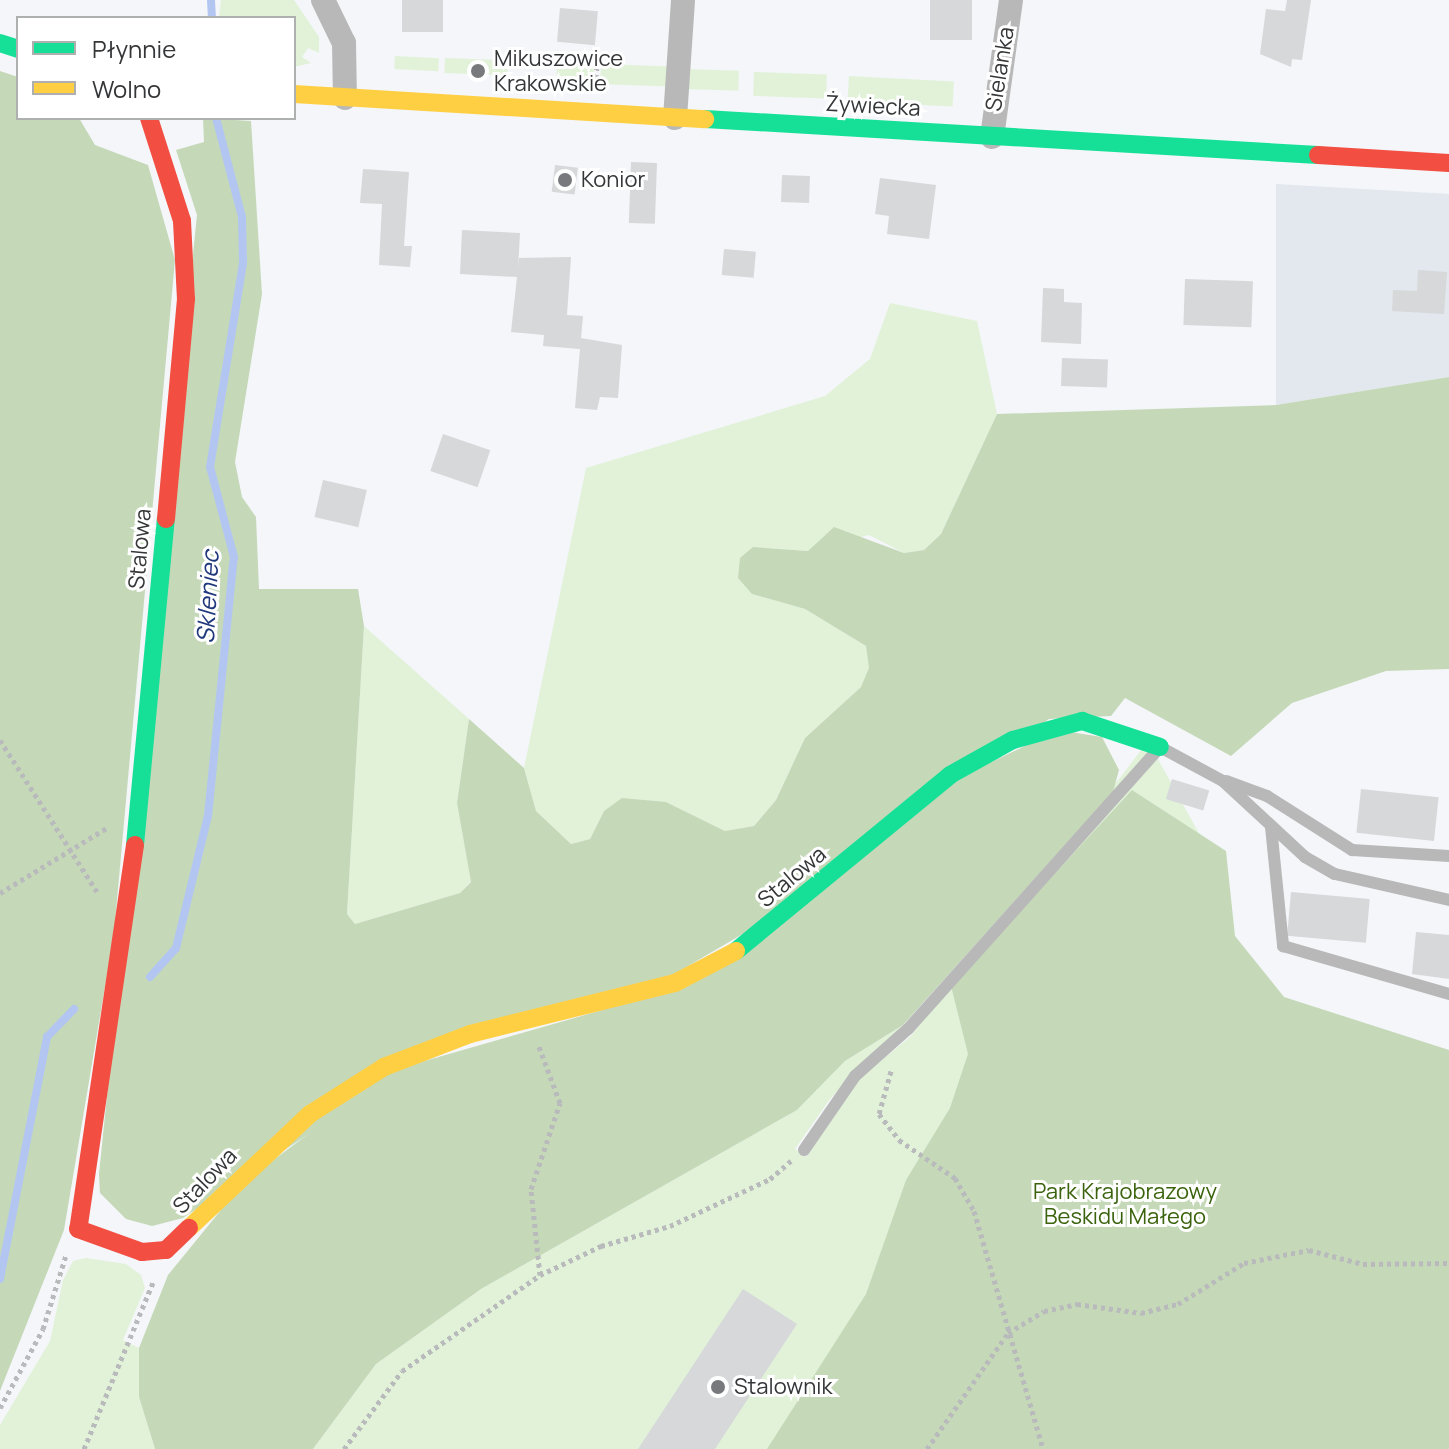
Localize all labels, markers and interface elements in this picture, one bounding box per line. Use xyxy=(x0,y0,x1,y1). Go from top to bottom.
legend xyxy=(16,16,296,120)
street label: Sielanka xyxy=(980,25,1020,113)
text: Płynnie xyxy=(92,32,176,65)
place label: Mikuszowice Krakowskie xyxy=(494,45,623,96)
marker: Mikuszowice Krakowskie xyxy=(469,62,487,80)
text: Wolno xyxy=(92,72,161,105)
street label: Żywiecka xyxy=(825,90,921,122)
place label: Konior xyxy=(581,167,645,193)
marker: Konior xyxy=(556,171,574,189)
street label: Stalowa xyxy=(123,508,157,590)
water label: Skleniec xyxy=(190,550,224,644)
street label: Stalowa xyxy=(753,841,831,913)
street label: Stalowa xyxy=(167,1143,243,1219)
park label: Park Krajobrazowy Beskidu Małego xyxy=(1033,1178,1217,1230)
place label: Stalownik xyxy=(734,1374,832,1400)
marker: Stalownik xyxy=(709,1378,727,1396)

